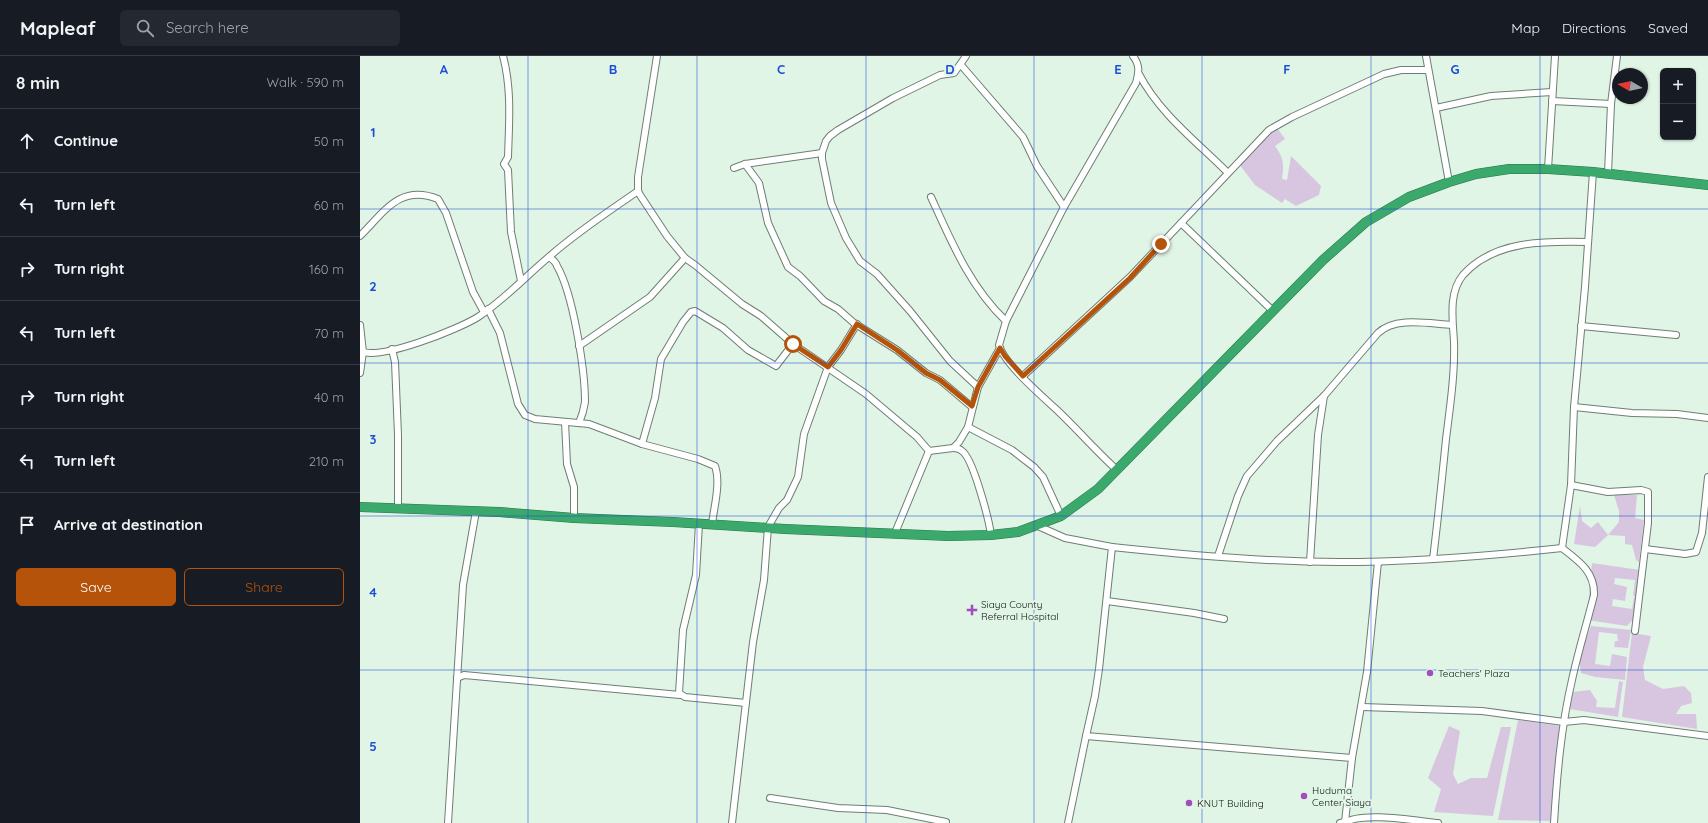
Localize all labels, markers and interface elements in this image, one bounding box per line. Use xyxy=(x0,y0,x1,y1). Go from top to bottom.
search box xyxy=(120,10,400,46)
text: Mapleaf xyxy=(20,16,96,40)
icon: search xyxy=(134,17,156,39)
text: Search here xyxy=(166,18,249,37)
text: Map xyxy=(1511,19,1540,37)
text: Directions xyxy=(1562,19,1626,37)
text: Saved xyxy=(1648,19,1688,37)
text: A xyxy=(440,61,449,77)
text: B xyxy=(609,61,617,77)
text: C xyxy=(777,61,785,77)
text: D xyxy=(945,61,955,77)
text: E xyxy=(1114,61,1122,77)
text: F xyxy=(1283,61,1291,77)
text: G xyxy=(1450,61,1460,77)
north arrow xyxy=(1612,68,1648,104)
map controls xyxy=(1660,68,1696,140)
button: + xyxy=(1660,68,1696,104)
text: 8 min xyxy=(16,72,60,93)
text: Walk · 590 m xyxy=(267,74,344,90)
button: − xyxy=(1660,104,1696,140)
text: 1 xyxy=(370,124,376,140)
icon: ahead xyxy=(16,130,38,152)
text: Continue xyxy=(54,131,118,150)
text: 50 m xyxy=(314,133,344,149)
icon: left xyxy=(16,194,38,216)
text: Turn left xyxy=(54,195,116,214)
text: 60 m xyxy=(314,197,344,213)
route end xyxy=(1152,235,1170,253)
icon: right xyxy=(16,258,38,280)
text: Turn right xyxy=(54,259,125,278)
text: 160 m xyxy=(309,261,344,277)
text: 2 xyxy=(369,278,377,294)
icon: left xyxy=(16,322,38,344)
text: Turn left xyxy=(54,323,116,342)
text: 70 m xyxy=(314,325,344,341)
route start xyxy=(784,335,802,353)
icon: right xyxy=(16,386,38,408)
text: Turn right xyxy=(54,387,125,406)
text: 40 m xyxy=(314,389,344,405)
text: 3 xyxy=(370,431,377,447)
icon: left xyxy=(16,450,38,472)
text: Turn left xyxy=(54,451,116,470)
text: 210 m xyxy=(309,453,344,469)
icon: arrive xyxy=(16,514,38,536)
text: Arrive at destination xyxy=(54,515,203,534)
button: Save xyxy=(16,568,176,606)
button: Share xyxy=(184,568,344,606)
text: 4 xyxy=(369,584,377,600)
place label: Siaya County Referral Hospital xyxy=(981,598,1059,623)
marker: Siaya County Referral Hospital xyxy=(966,604,978,616)
place label: Teachers' Plaza xyxy=(1438,667,1509,680)
marker: Teachers' Plaza xyxy=(1425,668,1435,678)
text: 5 xyxy=(369,738,377,754)
place label: Huduma Center Siaya xyxy=(1312,784,1371,809)
marker: Huduma Center Siaya xyxy=(1299,791,1309,801)
place label: KNUT Building xyxy=(1197,797,1264,810)
marker: KNUT Building xyxy=(1184,798,1194,808)

